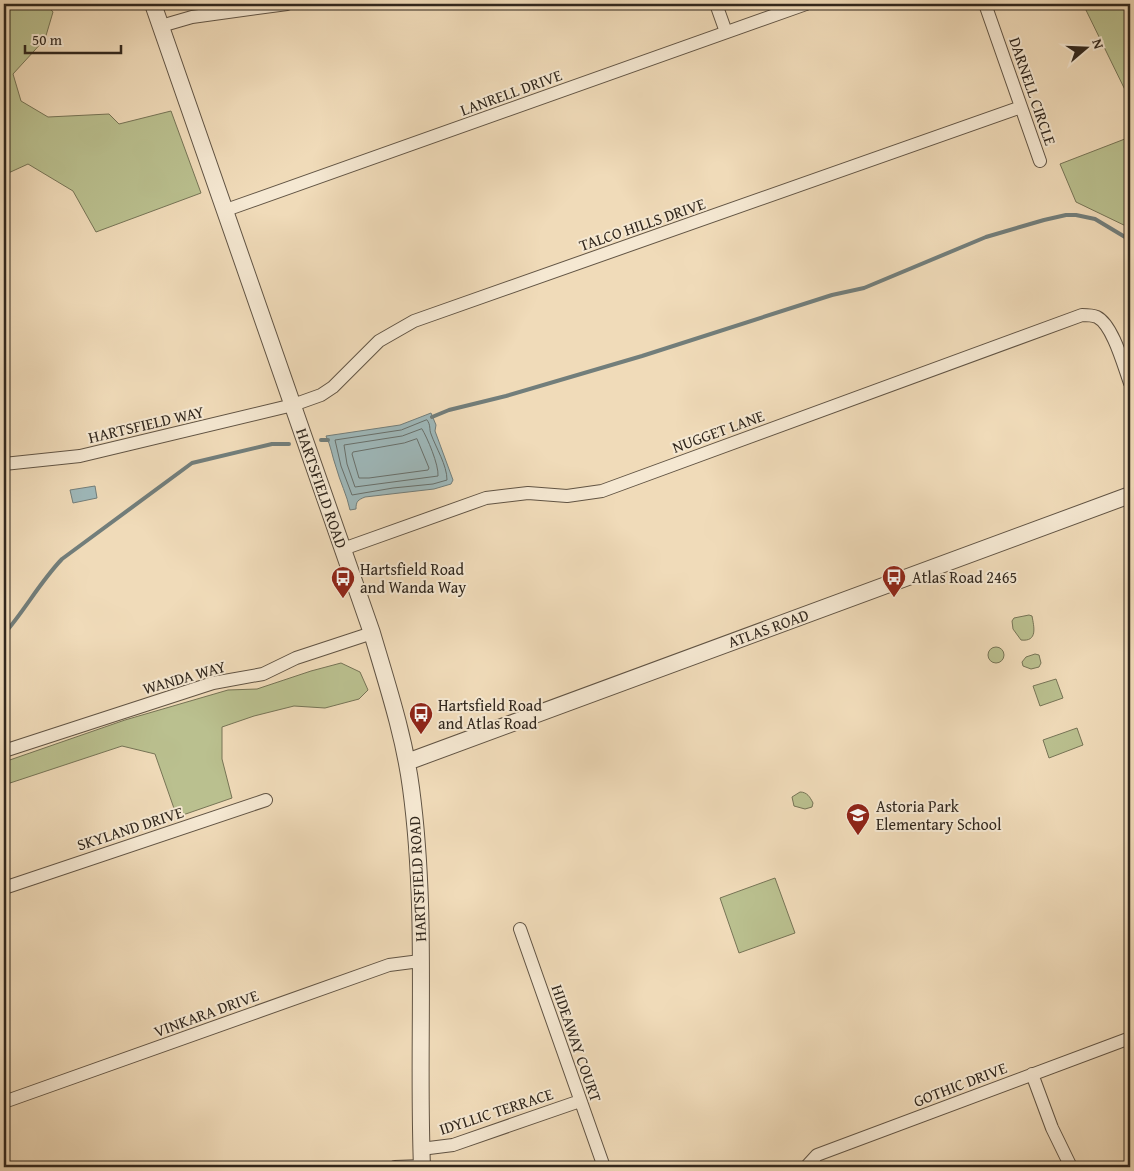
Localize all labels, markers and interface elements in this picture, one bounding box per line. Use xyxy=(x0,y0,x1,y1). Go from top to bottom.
scale bar xyxy=(25,22,121,54)
north arrow xyxy=(1062,22,1112,72)
text: 50 m xyxy=(32,29,63,50)
street label: DARNELL CIRCLE xyxy=(1003,34,1063,148)
text: N xyxy=(1087,36,1109,52)
street label: LANRELL DRIVE xyxy=(457,62,565,122)
street label: TALCO HILLS DRIVE xyxy=(576,191,708,257)
street label: HARTSFIELD WAY xyxy=(86,399,207,449)
street label: NUGGET LANE xyxy=(669,403,767,459)
street label: HARTSFIELD ROAD xyxy=(290,425,354,552)
place label: Hartsfield Road and Wanda Way xyxy=(360,557,466,599)
bus stop icon: Atlas Road 2465 xyxy=(881,564,907,598)
bus stop icon: Hartsfield Road and Wanda Way xyxy=(330,565,356,599)
place label: Atlas Road 2465 xyxy=(912,565,1017,589)
street label: ATLAS ROAD xyxy=(724,602,812,654)
street label: WANDA WAY xyxy=(140,654,229,700)
place label: Hartsfield Road and Atlas Road xyxy=(438,693,542,735)
bus stop icon: Hartsfield Road and Atlas Road xyxy=(408,701,434,735)
place label: Astoria Park Elementary School xyxy=(876,794,1002,836)
street label: SKYLAND DRIVE xyxy=(74,800,186,856)
school or university icon: Astoria Park Elementary School xyxy=(845,802,871,836)
street label: HARTSFIELD ROAD xyxy=(402,815,432,942)
street label: HIDEAWAY COURT xyxy=(546,981,608,1105)
street label: VINKARA DRIVE xyxy=(150,983,262,1043)
street label: GOTHIC DRIVE xyxy=(910,1055,1010,1113)
street label: IDYLLIC TERRACE xyxy=(436,1081,556,1141)

